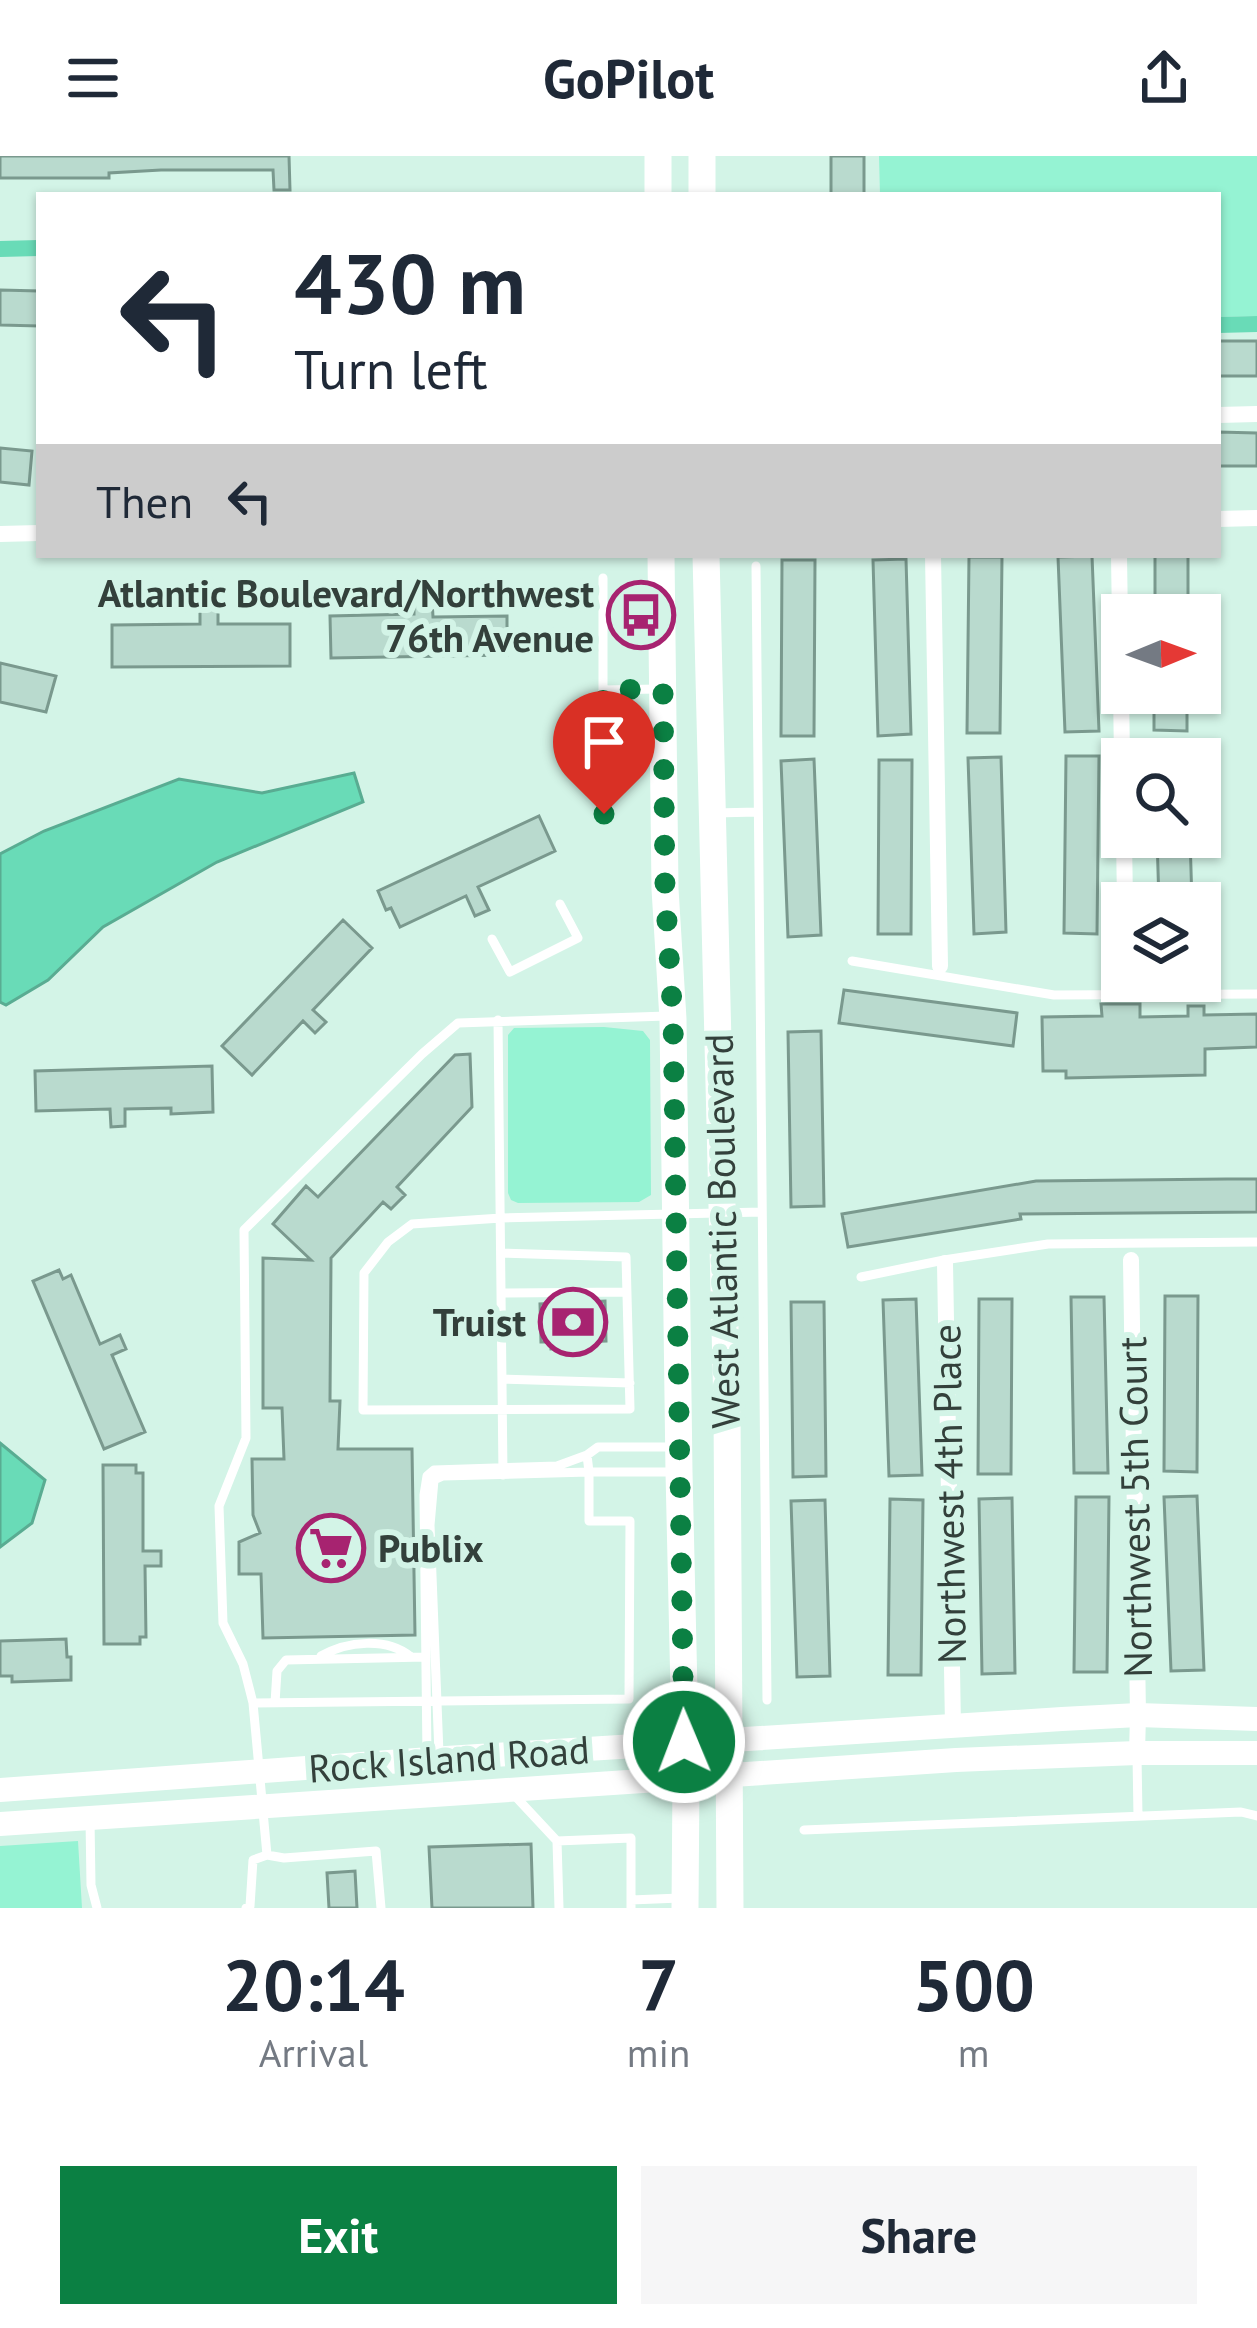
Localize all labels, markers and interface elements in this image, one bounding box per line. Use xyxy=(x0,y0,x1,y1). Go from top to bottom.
text: GoPilot xyxy=(543,43,714,113)
icon: menu xyxy=(60,45,126,111)
icon: share xyxy=(1131,45,1197,111)
text: 430 m xyxy=(294,228,526,337)
icon: left xyxy=(96,240,252,396)
text: Turn left xyxy=(294,334,488,404)
icon: left xyxy=(217,468,283,534)
text: Then xyxy=(96,472,193,530)
place label: Atlantic Boulevard/Northwest 76th Avenue xyxy=(98,567,594,663)
bus stop icon: Atlantic Boulevard/Northwest 76th Avenue xyxy=(606,580,676,650)
north arrow xyxy=(1101,594,1221,714)
map controls xyxy=(1101,594,1221,1002)
pin xyxy=(553,691,655,814)
icon: arrive xyxy=(571,709,637,775)
button: search xyxy=(1101,738,1221,858)
button: layers xyxy=(1101,882,1221,1002)
street label: West Atlantic Boulevard xyxy=(693,1033,750,1429)
bank icon: Truist xyxy=(538,1287,608,1357)
place label: Truist xyxy=(433,1296,526,1347)
street label: Northwest 4th Place xyxy=(920,1324,977,1664)
street label: Northwest 5th Court xyxy=(1106,1336,1163,1678)
supermarket icon: Publix xyxy=(296,1513,366,1583)
place label: Publix xyxy=(378,1522,484,1573)
position arrow xyxy=(621,1679,747,1805)
street label: Rock Island Road xyxy=(307,1723,591,1794)
text: 20:14 xyxy=(222,1938,405,2031)
text: 7 xyxy=(638,1938,679,2031)
text: 500 xyxy=(912,1938,1035,2031)
text: Arrival xyxy=(259,2027,368,2078)
text: min xyxy=(627,2027,690,2078)
text: m xyxy=(958,2027,989,2078)
button: Exit xyxy=(60,2166,617,2304)
button: Share xyxy=(641,2166,1197,2304)

